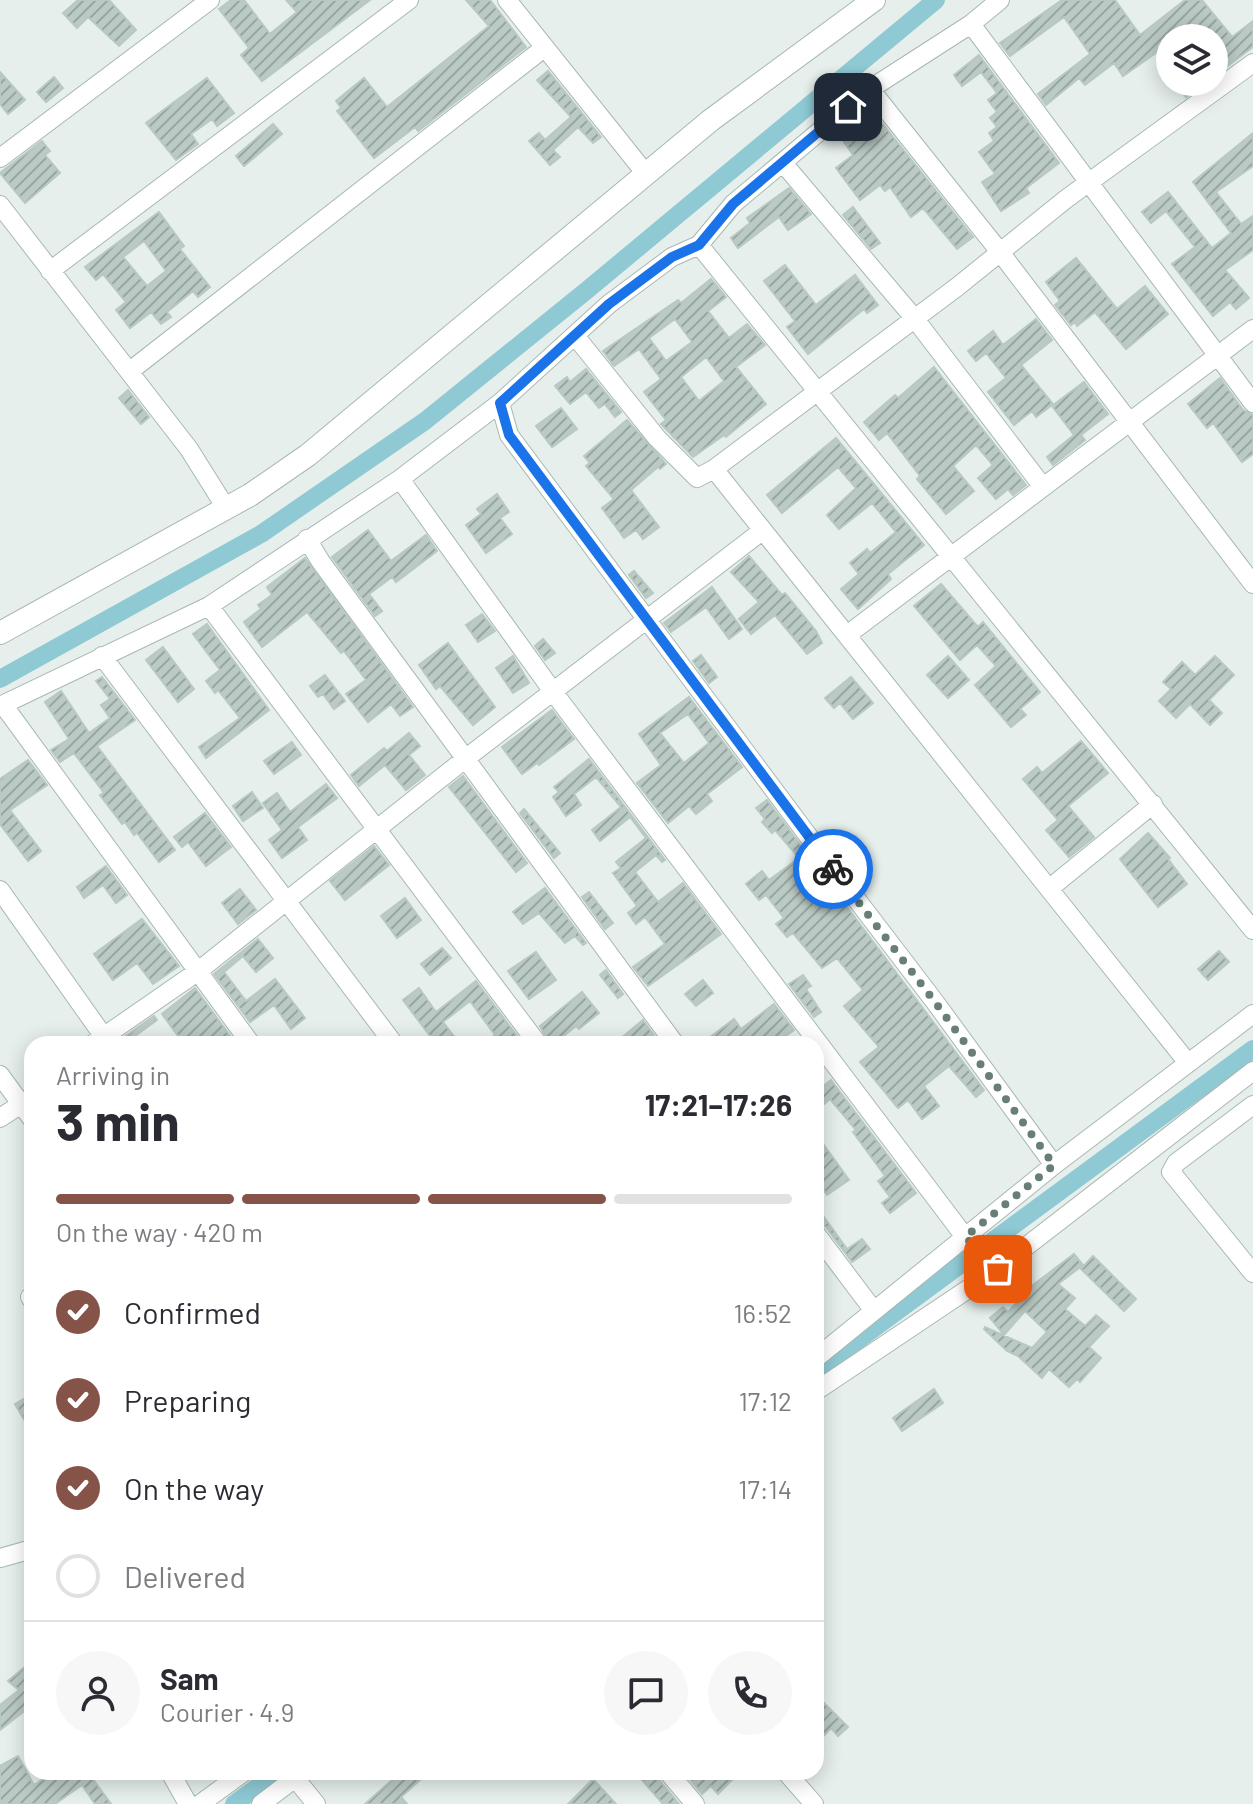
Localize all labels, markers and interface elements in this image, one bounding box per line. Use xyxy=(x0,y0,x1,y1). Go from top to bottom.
map controls xyxy=(1156,24,1228,96)
button: layers xyxy=(1156,24,1228,96)
pin xyxy=(814,73,882,141)
icon: home xyxy=(826,85,870,129)
courier xyxy=(793,829,873,909)
icon: bike xyxy=(811,847,855,891)
text: Arriving in xyxy=(56,1059,170,1090)
text: 17:21–17:26 xyxy=(645,1086,792,1122)
text: 3 min xyxy=(56,1089,180,1151)
text: On the way · 420 m xyxy=(56,1216,263,1247)
pin xyxy=(964,1235,1032,1303)
icon: bag xyxy=(976,1247,1020,1291)
icon: check xyxy=(56,1290,100,1334)
text: Confirmed xyxy=(124,1294,261,1330)
text: 16:52 xyxy=(733,1297,792,1328)
icon: check xyxy=(56,1378,100,1422)
text: Preparing xyxy=(124,1382,251,1418)
text: 17:12 xyxy=(739,1385,792,1416)
icon: check xyxy=(56,1466,100,1510)
text: On the way xyxy=(124,1470,264,1506)
text: 17:14 xyxy=(738,1473,792,1504)
text: Delivered xyxy=(124,1558,246,1594)
button: person xyxy=(56,1651,140,1735)
button: chat xyxy=(604,1651,688,1735)
button: phone xyxy=(708,1651,792,1735)
text: Sam xyxy=(160,1660,219,1696)
text: Courier · 4.9 xyxy=(160,1696,294,1727)

